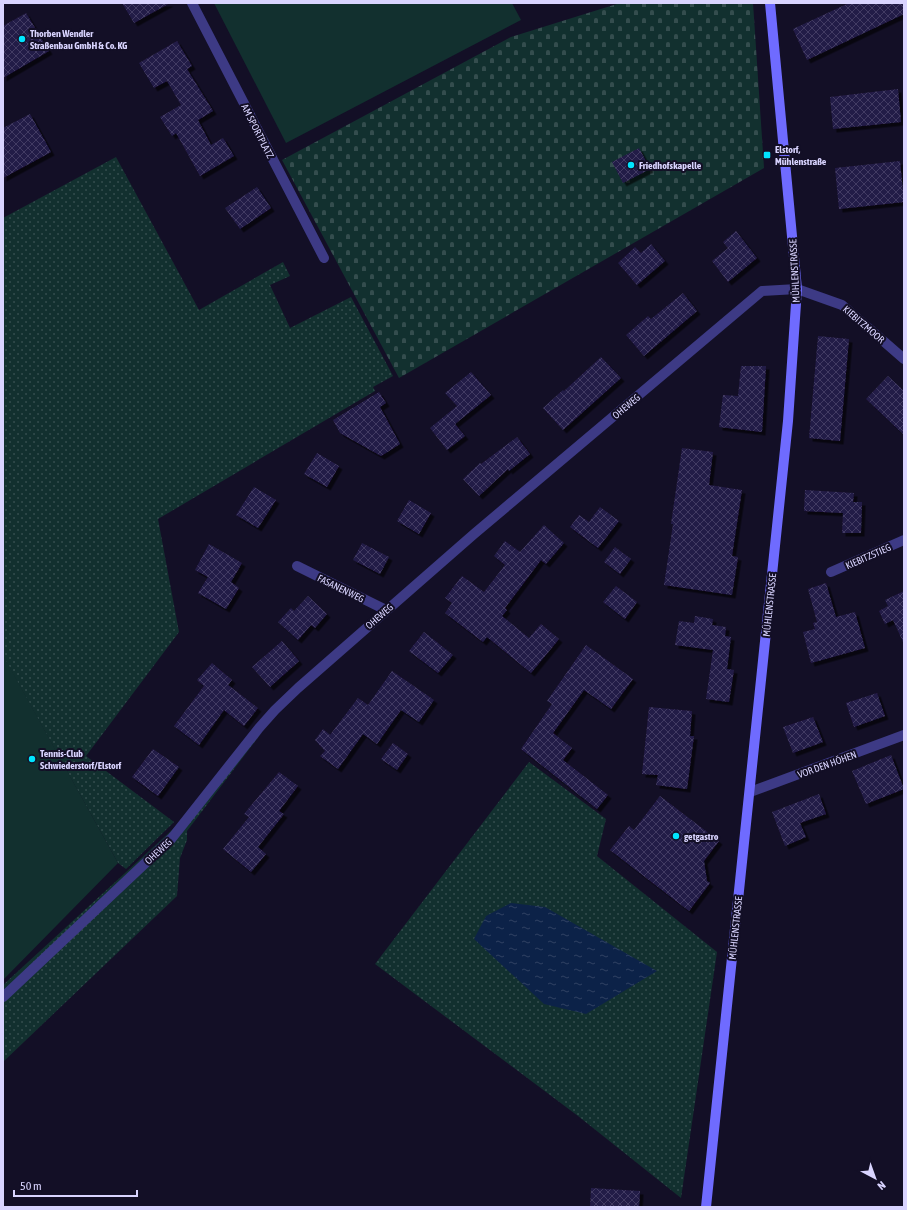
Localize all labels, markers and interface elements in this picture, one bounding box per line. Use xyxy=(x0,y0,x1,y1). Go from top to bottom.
place label: Thorben Wendler Straßenbau GmbH & Co. KG xyxy=(30,28,128,51)
marker: Thorben Wendler Straßenbau GmbH & Co. KG xyxy=(17,34,27,44)
street label: AM SPORTPLATZ xyxy=(239,102,276,161)
place label: Elstorf, Mühlenstraße xyxy=(775,144,827,167)
marker: Elstorf, Mühlenstraße xyxy=(762,150,772,160)
marker: Friedhofskapelle xyxy=(626,160,636,170)
place label: Friedhofskapelle xyxy=(639,160,702,171)
street label: MÜHLENSTRASSE xyxy=(787,238,802,303)
street label: KIEBITZMOOR xyxy=(841,303,887,345)
street label: OHEWEG xyxy=(610,392,642,421)
street label: KIEBITZSTIEG xyxy=(844,542,893,571)
street label: FASANENWEG xyxy=(316,572,366,605)
street label: MÜHLENSTRASSE xyxy=(761,572,778,637)
street label: OHEWEG xyxy=(363,601,395,631)
place label: Tennis-Club Schwiederstorf/Elstorf xyxy=(40,748,122,771)
street label: VOR DEN HÖHEN xyxy=(796,749,858,780)
marker: Tennis-Club Schwiederstorf/Elstorf xyxy=(27,754,37,764)
marker: getgastro xyxy=(671,831,681,841)
place label: getgastro xyxy=(684,831,719,842)
street label: OHEWEG xyxy=(143,836,174,867)
street label: MÜHLENSTRASSE xyxy=(727,895,744,960)
north arrow xyxy=(855,1158,895,1198)
scale bar xyxy=(14,1172,137,1198)
text: 50 m xyxy=(20,1179,42,1193)
text: N xyxy=(875,1179,888,1192)

